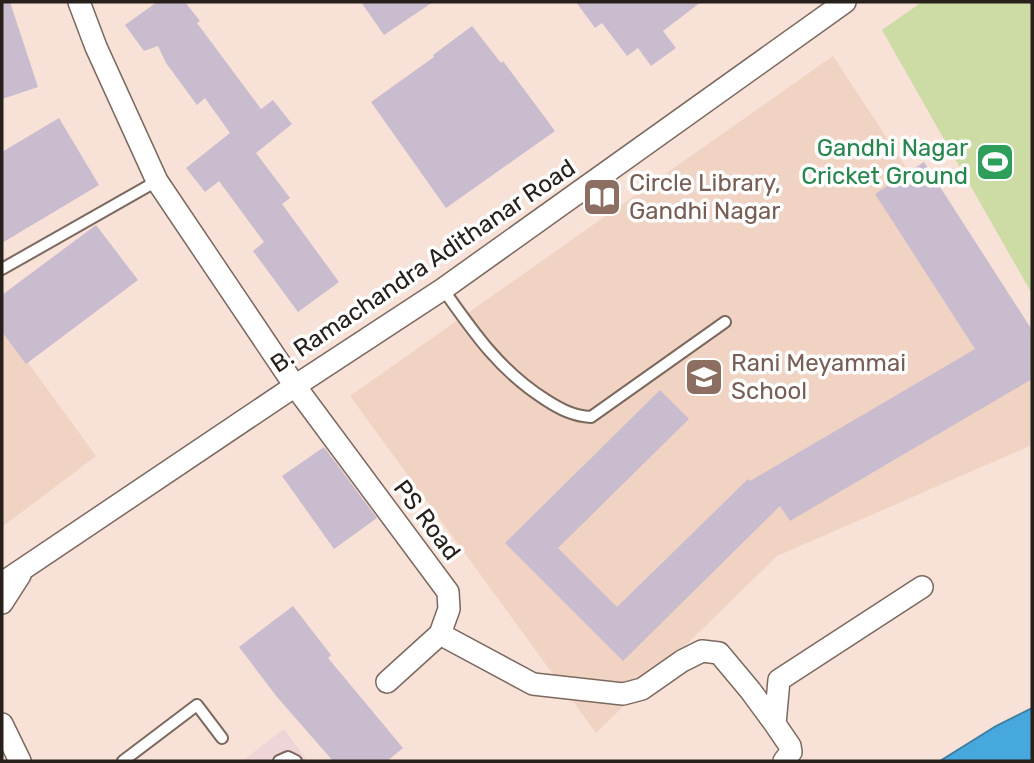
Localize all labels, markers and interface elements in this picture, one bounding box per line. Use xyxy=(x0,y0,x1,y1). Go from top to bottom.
place label: Gandhi Nagar Cricket Ground xyxy=(801,134,968,190)
sports icon: Gandhi Nagar Cricket Ground xyxy=(974,141,1016,183)
street label: B. Ramachandra Adithanar Road xyxy=(266,153,580,379)
place label: Circle Library, Gandhi Nagar xyxy=(629,169,781,225)
library icon: Circle Library, Gandhi Nagar xyxy=(581,176,623,218)
place label: Rani Meyammai School xyxy=(731,349,906,405)
school or university icon: Rani Meyammai School xyxy=(683,356,725,398)
street label: PS Road xyxy=(388,474,466,566)

